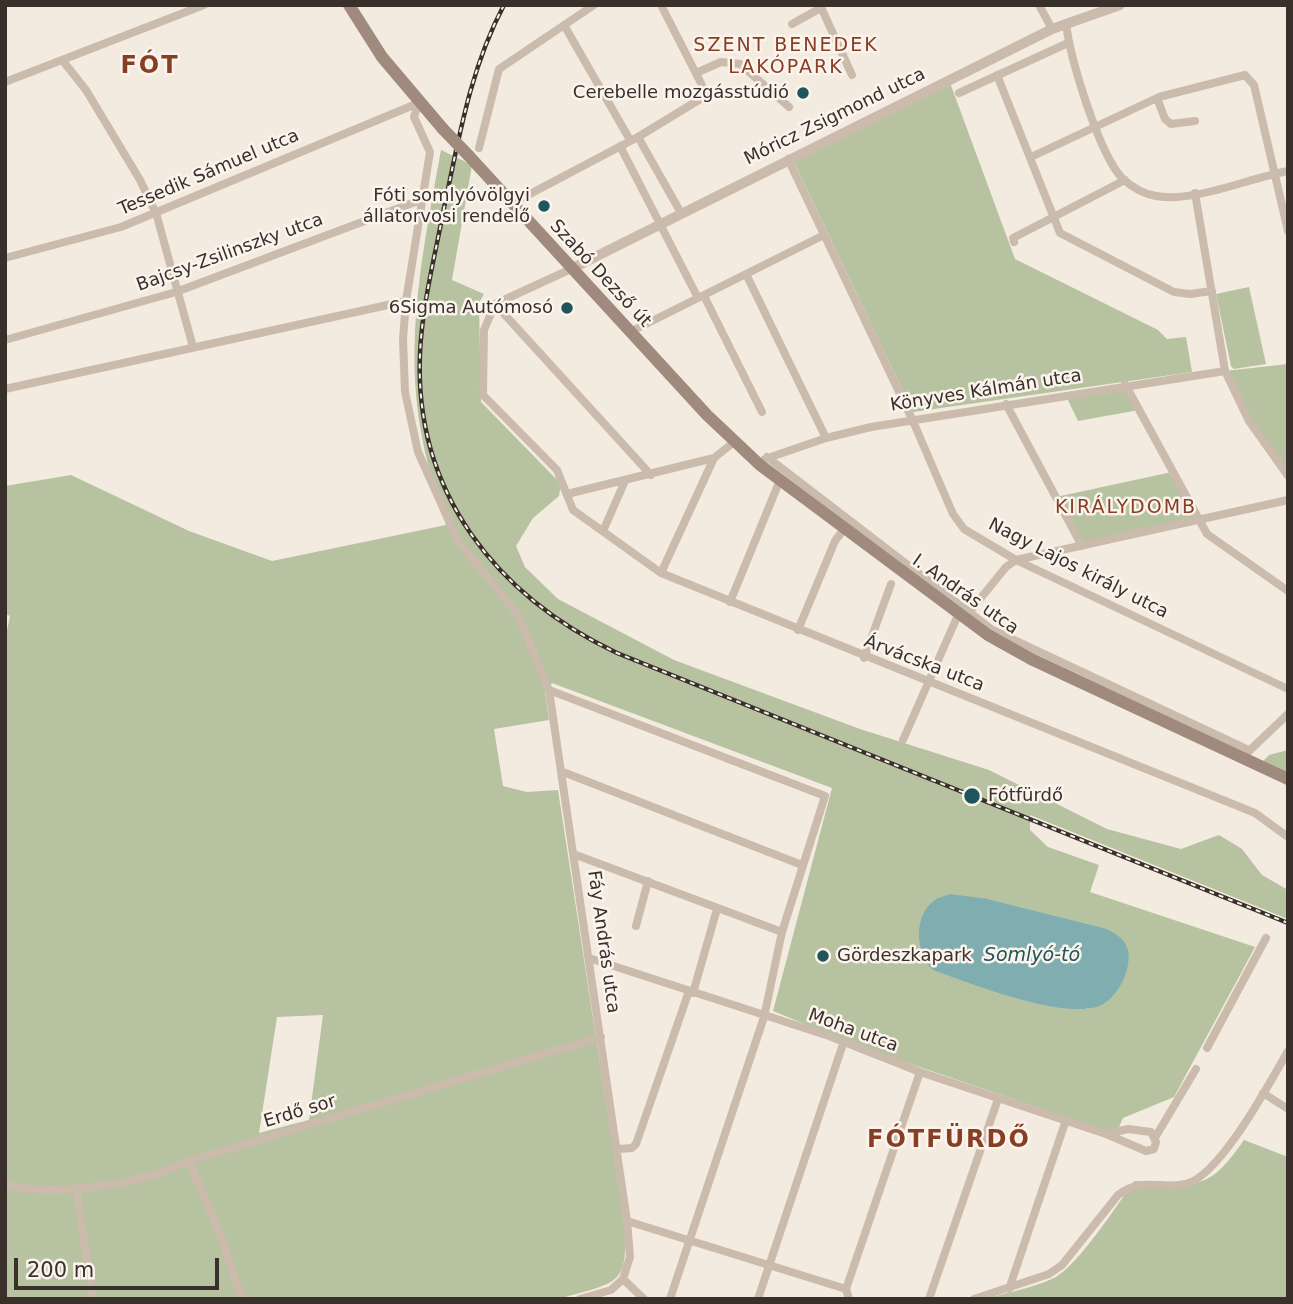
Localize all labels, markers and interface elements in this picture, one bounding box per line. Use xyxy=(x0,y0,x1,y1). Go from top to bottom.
district label: SZENT BENEDEK LAKÓPARK xyxy=(695,35,877,79)
district label: FÓT xyxy=(121,53,179,81)
street label: Móricz Zsigmond utca xyxy=(741,64,929,170)
place label: Cerebelle mozgásstúdió xyxy=(573,82,789,104)
marker: Cerebelle mozgásstúdió xyxy=(795,85,811,101)
street label: Tessedik Sámuel utca xyxy=(115,125,303,221)
place label: Fóti somlyóvölgyi állatorvosi rendelő xyxy=(363,185,530,228)
marker: Fóti somlyóvölgyi állatorvosi rendelő xyxy=(536,198,552,214)
street label: Bajcsy-Zsilinszky utca xyxy=(134,209,326,297)
street label: Szabó Dezső út xyxy=(545,216,655,332)
place label: 6Sigma Autómosó xyxy=(389,297,553,319)
marker: 6Sigma Autómosó xyxy=(559,300,575,316)
street label: Könyves Kálmán utca xyxy=(889,365,1083,417)
district label: KIRÁLYDOMB xyxy=(1056,497,1196,519)
street label: Nagy Lajos király utca xyxy=(984,514,1172,624)
street label: I. András utca xyxy=(908,550,1022,640)
street label: Árvácska utca xyxy=(861,631,987,697)
place label: Fótfürdő xyxy=(988,785,1063,807)
marker: Fótfürdő xyxy=(962,786,982,806)
street label: Fáy András utca xyxy=(582,869,624,1015)
place label: Gördeszkapark xyxy=(837,945,972,967)
water label: Somlyó-tó xyxy=(984,945,1080,967)
marker: Gördeszkapark xyxy=(815,948,831,964)
street label: Moha utca xyxy=(805,1005,901,1057)
street label: Erdő sor xyxy=(261,1091,339,1133)
district label: FÓTFÜRDŐ xyxy=(868,1127,1030,1155)
scale bar xyxy=(18,1244,222,1288)
text: 200 m xyxy=(27,1258,94,1282)

